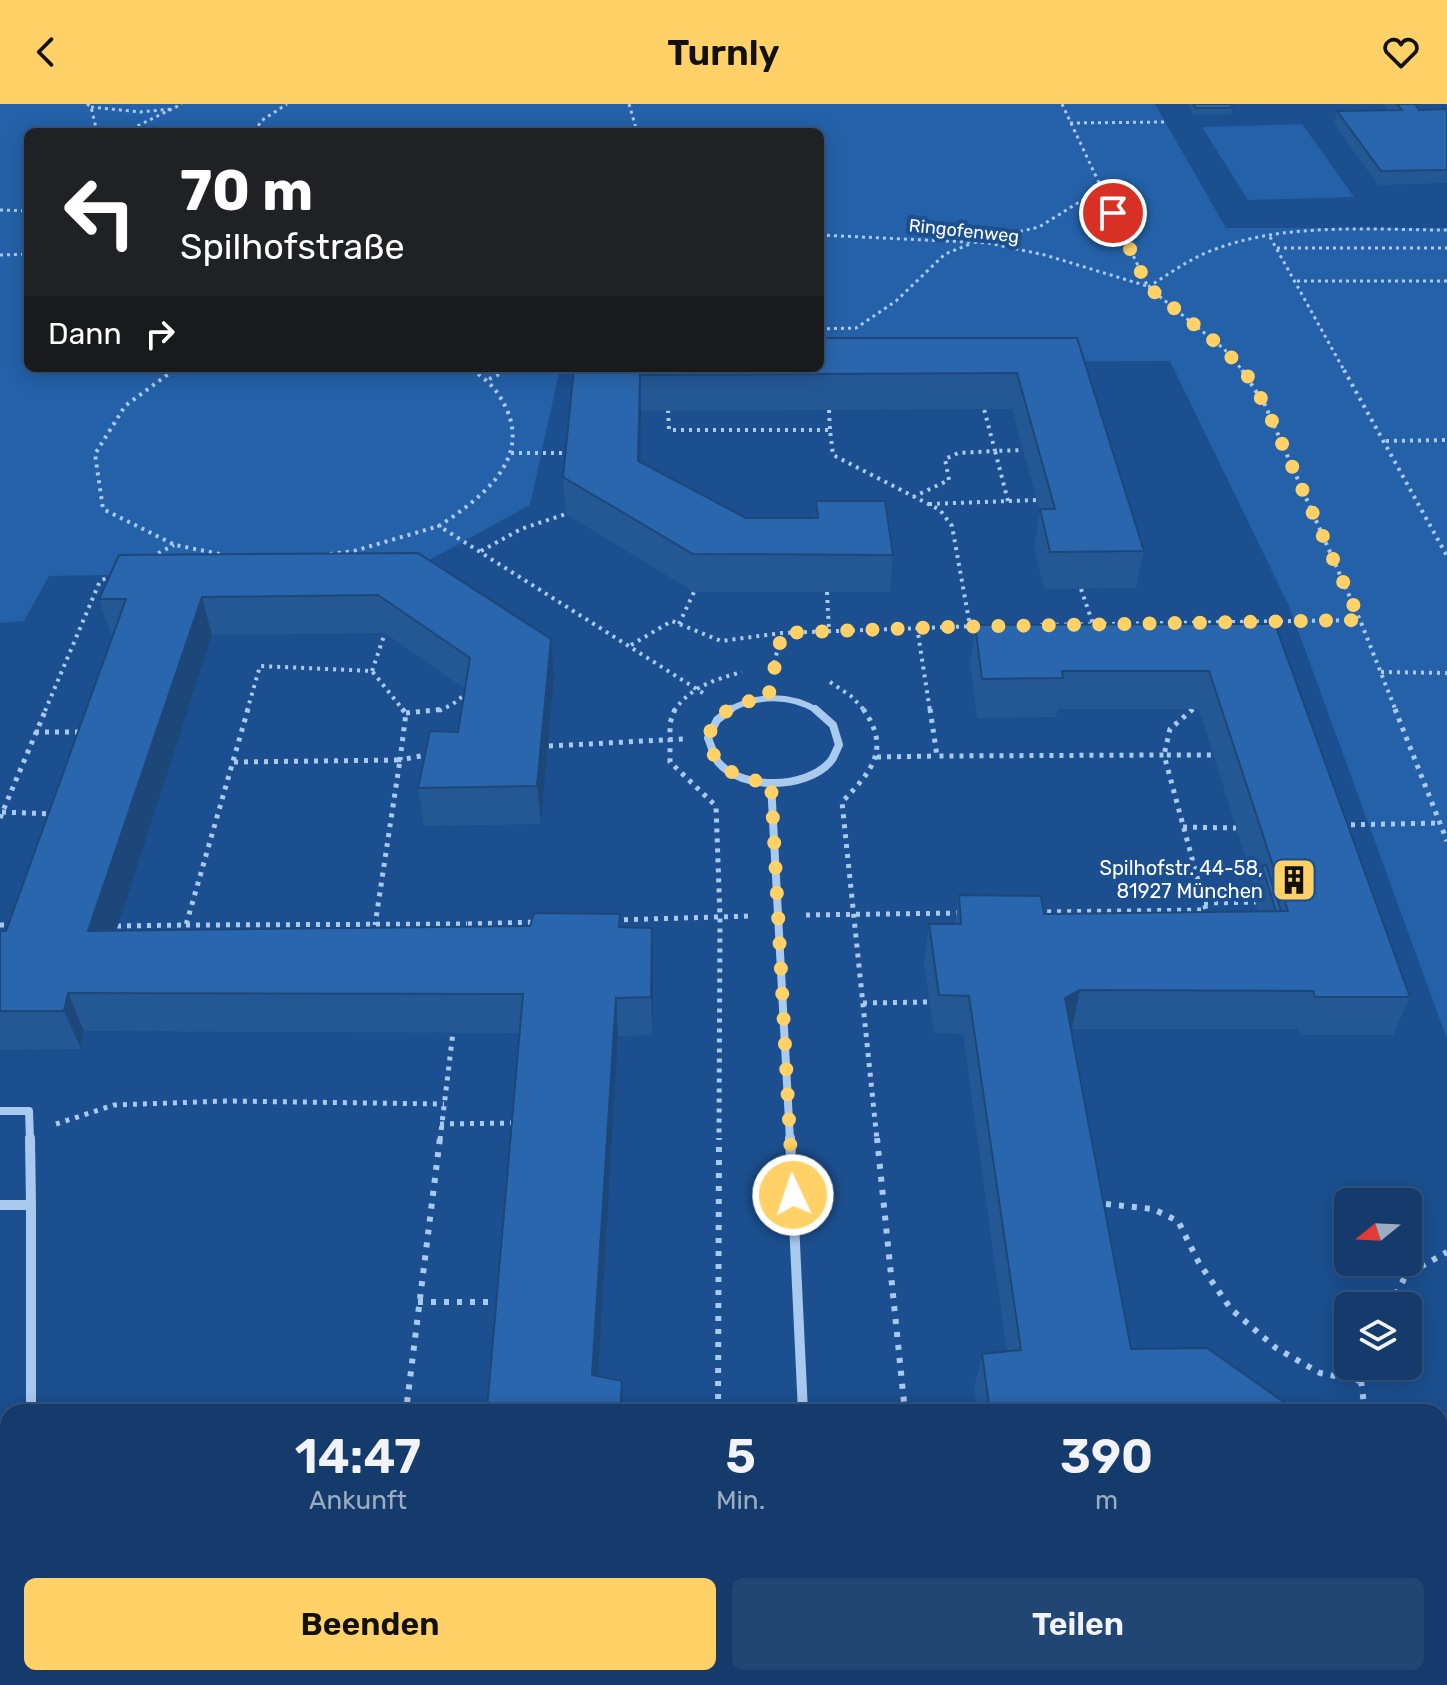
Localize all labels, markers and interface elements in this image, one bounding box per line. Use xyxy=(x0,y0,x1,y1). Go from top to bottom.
icon: back xyxy=(24,30,68,74)
icon: heart xyxy=(1379,30,1423,74)
text: Turnly xyxy=(667,31,780,74)
text: 70 m xyxy=(180,158,313,224)
icon: left xyxy=(48,160,152,264)
pin xyxy=(1079,179,1147,247)
icon: arrive xyxy=(1091,191,1135,235)
street label: Ringofenweg xyxy=(908,214,1020,248)
text: Spilhofstraße xyxy=(180,225,405,268)
icon: right xyxy=(138,312,182,356)
text: Dann xyxy=(48,316,122,352)
place label: Spilhofstr. 44-58, 81927 München xyxy=(1100,856,1263,903)
building icon: Spilhofstr. 44-58, 81927 München xyxy=(1270,856,1318,904)
position arrow xyxy=(751,1153,835,1237)
north arrow xyxy=(1334,1188,1422,1276)
map controls xyxy=(1334,1188,1422,1380)
button: layers xyxy=(1334,1292,1422,1380)
text: 14:47 xyxy=(295,1428,421,1485)
text: 5 xyxy=(725,1428,756,1485)
text: 390 xyxy=(1060,1428,1153,1485)
text: Ankunft xyxy=(309,1485,407,1516)
text: Min. xyxy=(716,1485,765,1516)
text: m xyxy=(1095,1485,1118,1516)
button: Beenden xyxy=(24,1578,716,1670)
button: Teilen xyxy=(732,1578,1424,1670)

